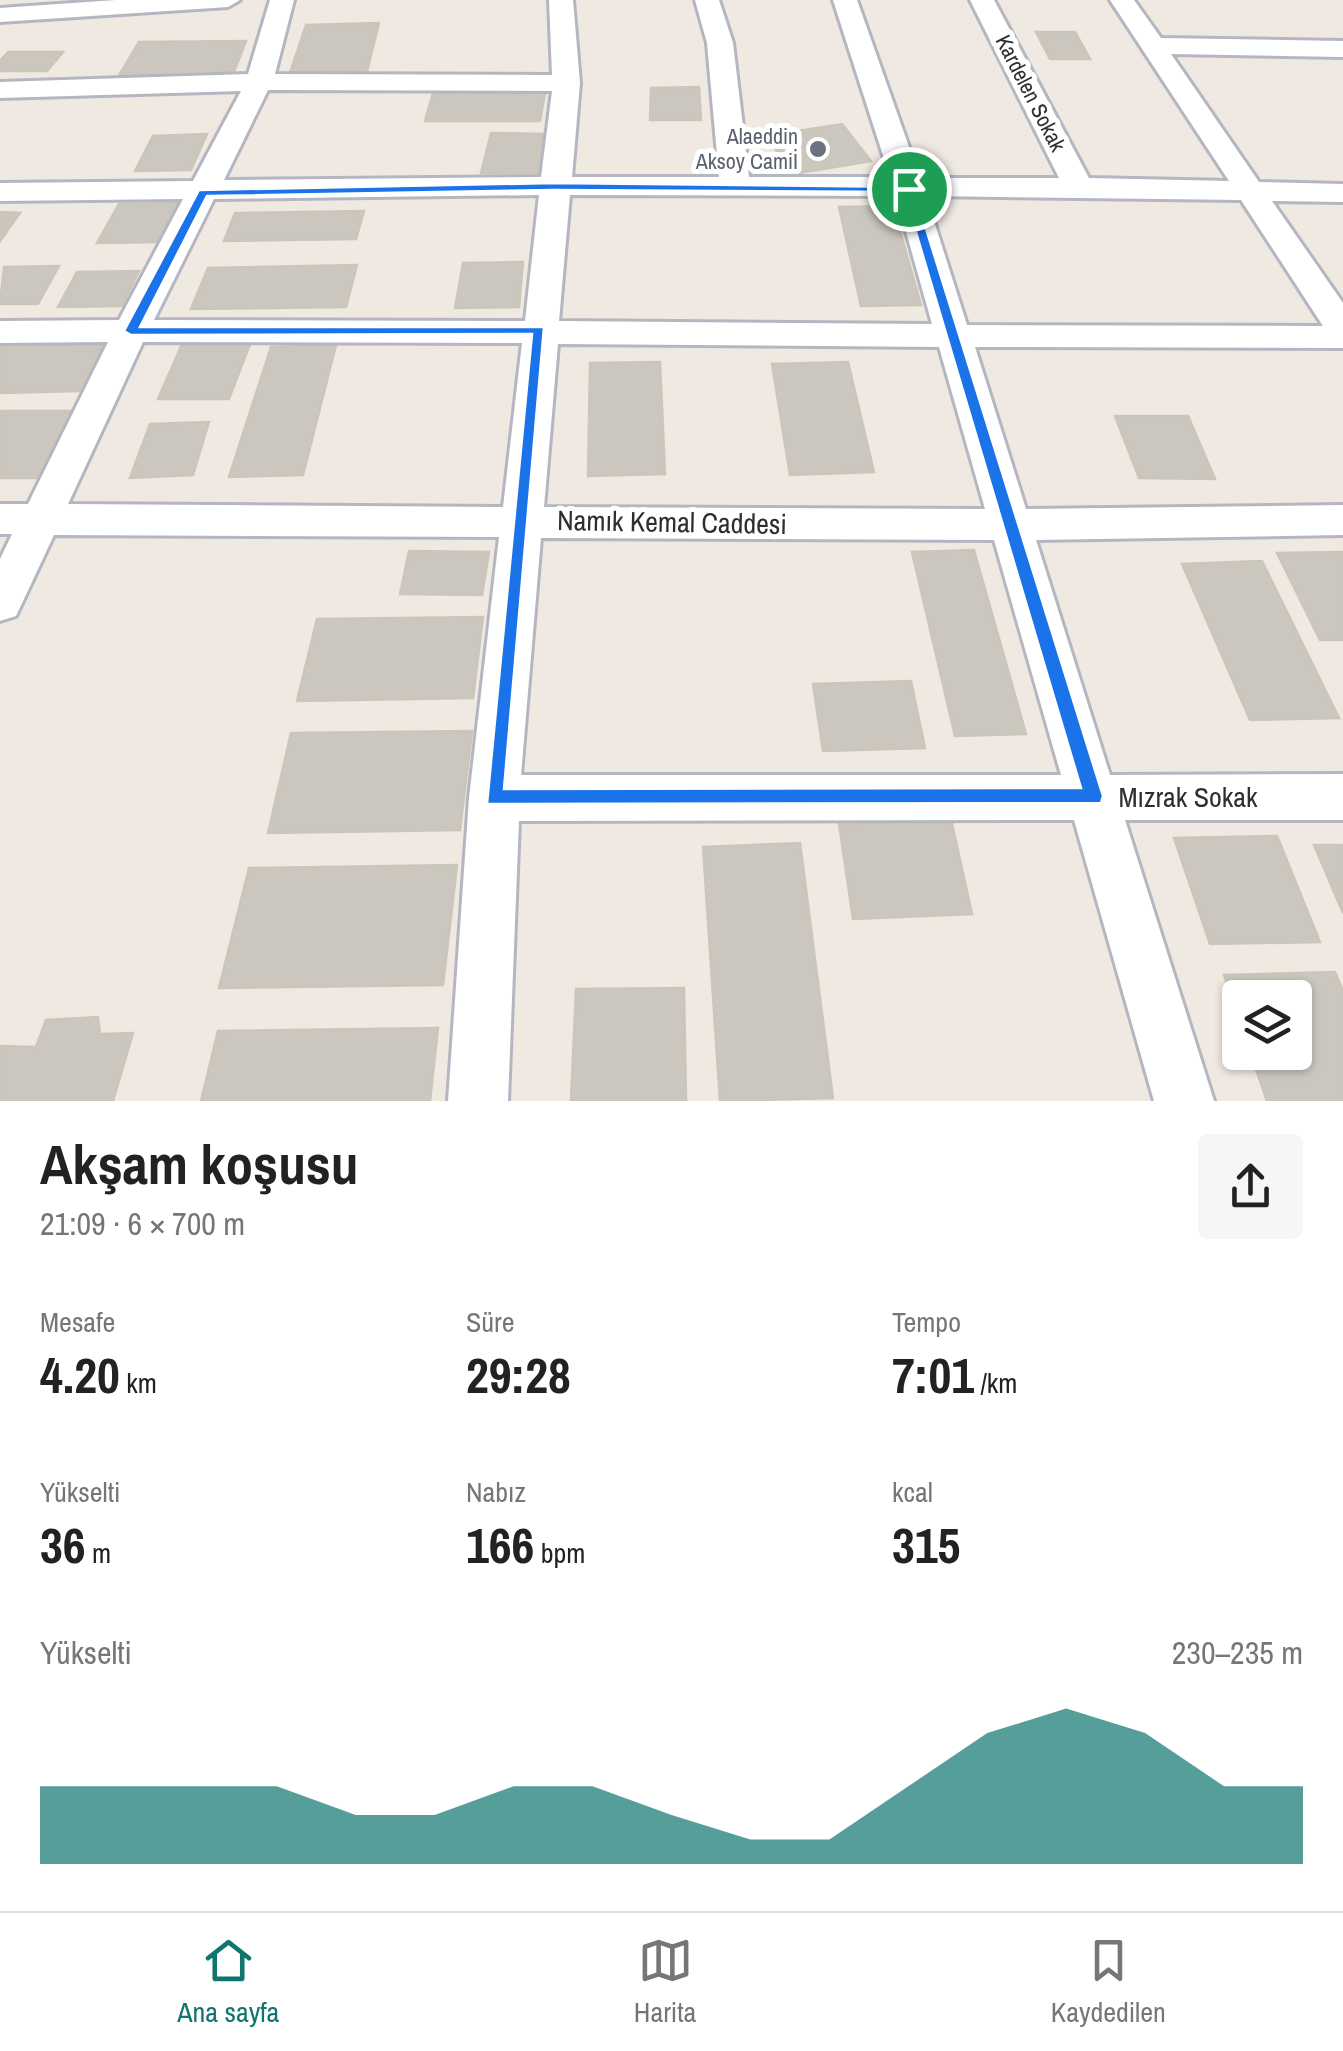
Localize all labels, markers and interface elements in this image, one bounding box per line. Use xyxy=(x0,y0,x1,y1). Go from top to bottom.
street label: Kardelen Sokak xyxy=(989,29,1074,157)
place label: Alaeddin Aksoy Camiİ xyxy=(695,121,798,176)
marker: Alaeddin Aksoy Camiİ xyxy=(807,138,829,160)
pin xyxy=(867,147,952,232)
icon: arrive xyxy=(882,162,937,217)
street label: Namık Kemal Caddesi xyxy=(557,501,787,543)
street label: Mızrak Sokak xyxy=(1118,778,1258,816)
map controls xyxy=(1222,980,1312,1070)
button: layers xyxy=(1222,980,1312,1070)
text: Akşam koşusu xyxy=(40,1127,358,1201)
button: share xyxy=(1198,1134,1303,1239)
text: 21:09 · 6 × 700 m xyxy=(40,1202,245,1245)
text: Mesafe xyxy=(40,1303,115,1341)
text: Süre xyxy=(466,1303,515,1341)
text: Tempo xyxy=(892,1303,961,1341)
text: 4.20 xyxy=(40,1341,120,1409)
text: 29:28 xyxy=(466,1341,571,1409)
text: 7:01 xyxy=(892,1341,974,1409)
text: km xyxy=(120,1364,157,1402)
text: /km xyxy=(974,1364,1017,1402)
text: Yükselti xyxy=(40,1473,120,1511)
text: Nabız xyxy=(466,1473,526,1511)
text: kcal xyxy=(892,1473,933,1511)
text: 36 xyxy=(40,1511,86,1579)
text: 166 xyxy=(466,1511,534,1579)
text: 315 xyxy=(892,1511,960,1579)
text: m xyxy=(86,1534,111,1572)
text: bpm xyxy=(534,1534,585,1572)
text: Yükselti xyxy=(40,1631,132,1674)
text: 230–235 m xyxy=(1172,1631,1303,1674)
tab: Ana sayfa xyxy=(177,1933,279,2031)
tab: Harita xyxy=(634,1933,696,2031)
tab: Kaydedilen xyxy=(1051,1933,1166,2031)

